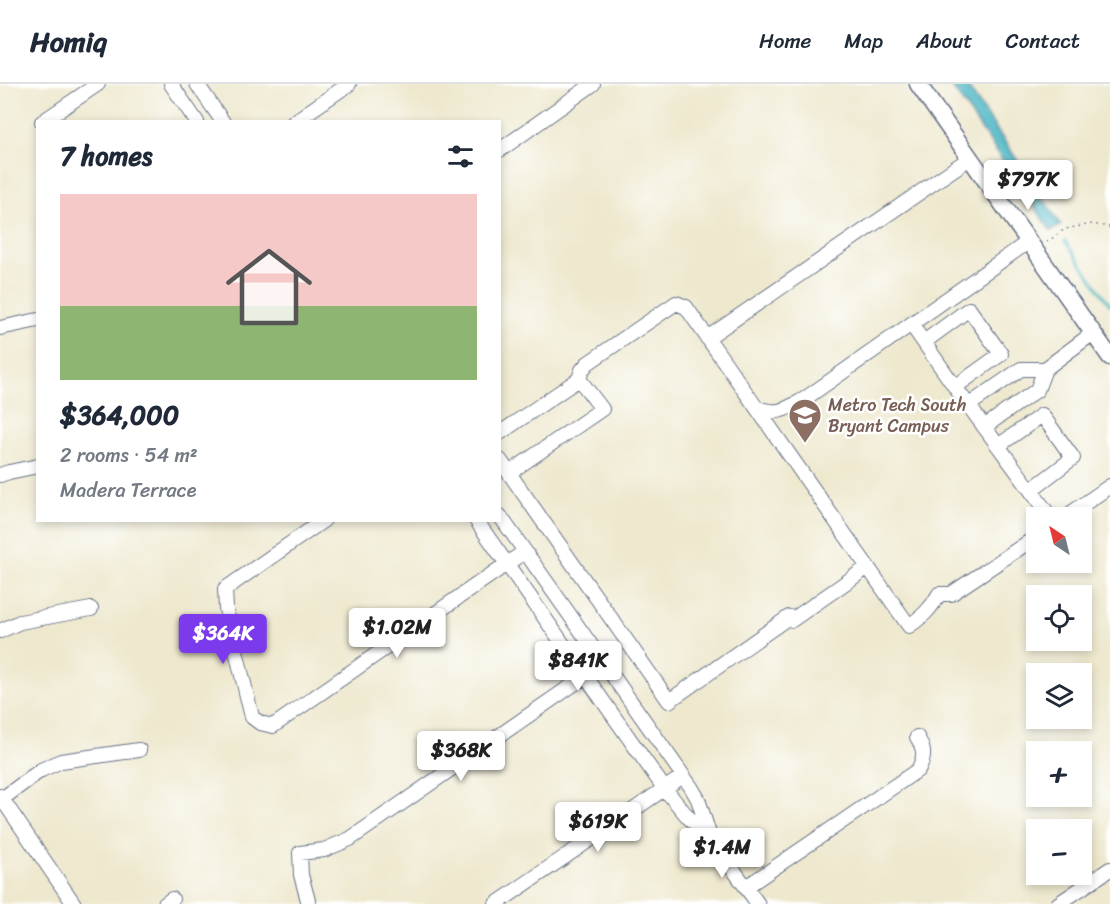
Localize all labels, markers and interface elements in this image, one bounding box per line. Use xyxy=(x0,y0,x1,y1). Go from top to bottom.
text: Homiq xyxy=(30,17,107,66)
text: Home xyxy=(759,22,811,60)
text: Map xyxy=(844,22,883,60)
text: About xyxy=(916,22,973,60)
text: Contact xyxy=(1006,22,1080,60)
text: 7 homes xyxy=(60,133,152,179)
icon: filters xyxy=(444,140,477,173)
pin: $797K xyxy=(986,160,1070,211)
text: $797K xyxy=(998,162,1058,197)
icon: home xyxy=(215,233,323,341)
place label: Metro Tech South Bryant Campus xyxy=(828,389,966,442)
text: $364,000 xyxy=(60,392,179,438)
school or university icon: Metro Tech South Bryant Campus xyxy=(787,397,823,444)
text: 2 rooms · 54 m² xyxy=(60,438,198,473)
text: Madera Terrace xyxy=(60,473,196,508)
north arrow xyxy=(1026,507,1092,573)
map controls xyxy=(1026,507,1092,885)
button: locate xyxy=(1026,585,1092,651)
pin: $1.02M xyxy=(348,608,446,659)
text: $1.02M xyxy=(363,610,431,645)
pin: $364K xyxy=(181,614,265,665)
text: $364K xyxy=(193,616,253,651)
pin: $841K xyxy=(536,641,620,692)
text: $841K xyxy=(549,643,607,678)
button: layers xyxy=(1026,663,1092,729)
pin: $368K xyxy=(419,731,503,782)
text: $368K xyxy=(431,733,491,768)
button: + xyxy=(1026,741,1092,807)
pin: $619K xyxy=(556,802,640,853)
text: $619K xyxy=(569,804,627,839)
button: − xyxy=(1026,819,1092,885)
pin: $1.4M xyxy=(680,828,764,879)
text: $1.4M xyxy=(694,830,750,865)

